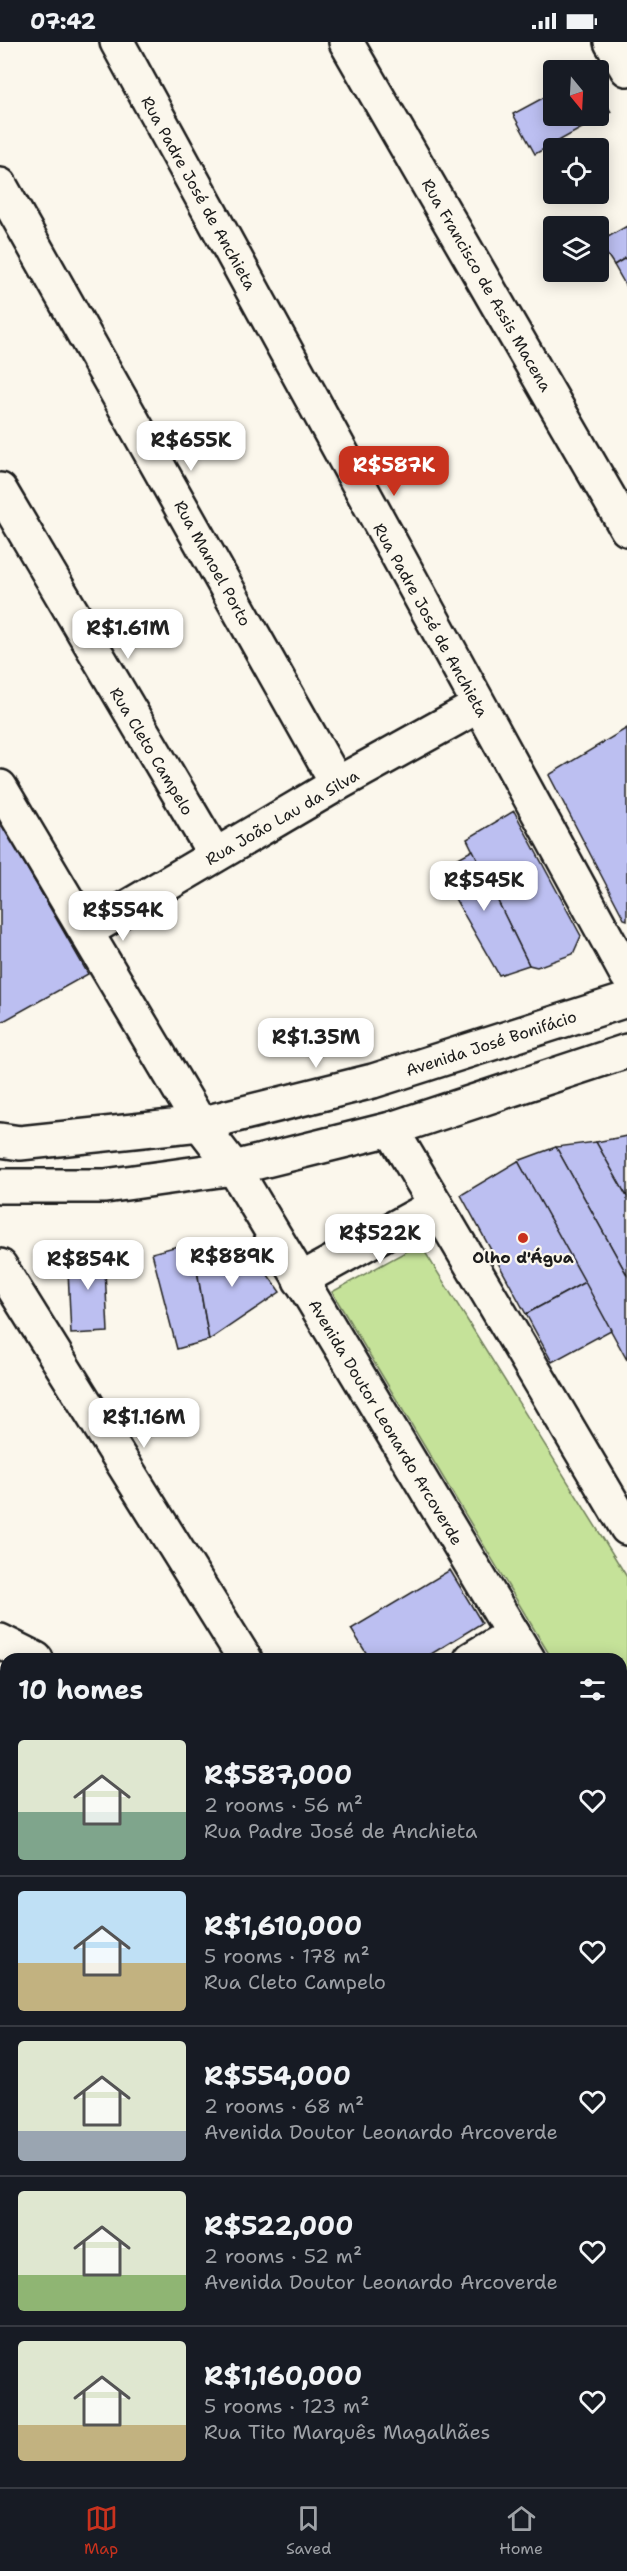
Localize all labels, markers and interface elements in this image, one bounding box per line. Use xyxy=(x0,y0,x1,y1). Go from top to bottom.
text: 07:42 xyxy=(30,7,96,36)
north arrow xyxy=(543,60,609,126)
map controls xyxy=(543,60,609,282)
street label: Rua Padre José de Anchieta xyxy=(136,93,261,294)
button: locate xyxy=(543,138,609,204)
street label: Rua Francisco de Assis Macena xyxy=(417,175,556,395)
button: layers xyxy=(543,216,609,282)
pin: R$655K xyxy=(142,421,240,472)
text: R$655K xyxy=(151,427,231,453)
pin: R$587K xyxy=(345,446,443,497)
text: R$587K xyxy=(353,452,435,478)
street label: Rua Manoel Porto xyxy=(169,497,256,630)
street label: Rua Padre José de Anchieta xyxy=(368,520,493,721)
pin: R$1.61M xyxy=(73,609,183,660)
text: R$1.61M xyxy=(86,615,170,641)
street label: Rua Cleto Campelo xyxy=(105,683,198,819)
street label: Rua João Lau da Silva xyxy=(202,765,363,870)
pin: R$545K xyxy=(435,861,533,912)
text: R$545K xyxy=(444,867,524,893)
pin: R$554K xyxy=(74,891,172,942)
text: R$554K xyxy=(83,897,163,923)
street label: Avenida José Bonifácio xyxy=(403,1006,579,1081)
pin: R$1.35M xyxy=(261,1018,371,1069)
text: R$1.35M xyxy=(272,1024,360,1050)
pin: R$522K xyxy=(331,1214,429,1265)
text: R$522K xyxy=(339,1220,421,1246)
marker: Olho d'Água xyxy=(516,1231,530,1245)
pin: R$889K xyxy=(183,1237,281,1288)
pin: R$854K xyxy=(39,1240,137,1291)
text: R$889K xyxy=(190,1243,274,1269)
text: R$854K xyxy=(47,1246,129,1272)
place label: Olho d'Água xyxy=(472,1247,574,1268)
street label: Avenida Doutor Leonardo Arcoverde xyxy=(304,1295,467,1549)
pin: R$1.16M xyxy=(89,1398,199,1449)
text: R$1.16M xyxy=(103,1404,185,1430)
text: 10 homes xyxy=(18,1672,143,1707)
icon: filters xyxy=(576,1673,609,1706)
text: R$587,000 xyxy=(204,1757,352,1792)
icon: home xyxy=(66,1764,138,1836)
icon: heart xyxy=(576,1784,609,1817)
text: 2 rooms · 56 m² xyxy=(204,1792,363,1818)
text: Rua Padre José de Anchieta xyxy=(204,1818,477,1844)
text: R$1,610,000 xyxy=(204,1908,362,1943)
icon: home xyxy=(66,1915,138,1987)
icon: heart xyxy=(576,1935,609,1968)
text: 5 rooms · 178 m² xyxy=(204,1943,370,1969)
text: Rua Cleto Campelo xyxy=(204,1969,386,1995)
text: R$554,000 xyxy=(204,2058,351,2093)
icon: home xyxy=(66,2065,138,2137)
icon: heart xyxy=(576,2085,609,2118)
text: 2 rooms · 68 m² xyxy=(204,2093,364,2119)
text: Avenida Doutor Leonardo Arcoverde xyxy=(204,2119,558,2145)
text: R$522,000 xyxy=(204,2208,353,2243)
icon: home xyxy=(66,2215,138,2287)
icon: heart xyxy=(576,2235,609,2268)
text: 2 rooms · 52 m² xyxy=(204,2243,362,2269)
text: Avenida Doutor Leonardo Arcoverde xyxy=(204,2269,558,2295)
text: R$1,160,000 xyxy=(204,2358,362,2393)
icon: home xyxy=(66,2365,138,2437)
icon: heart xyxy=(576,2385,609,2418)
text: 5 rooms · 123 m² xyxy=(204,2393,370,2419)
text: Rua Tito Marquês Magalhães xyxy=(204,2419,490,2445)
tab: Map xyxy=(84,2502,118,2559)
tab: Saved xyxy=(286,2502,331,2559)
tab: Home xyxy=(499,2502,543,2559)

